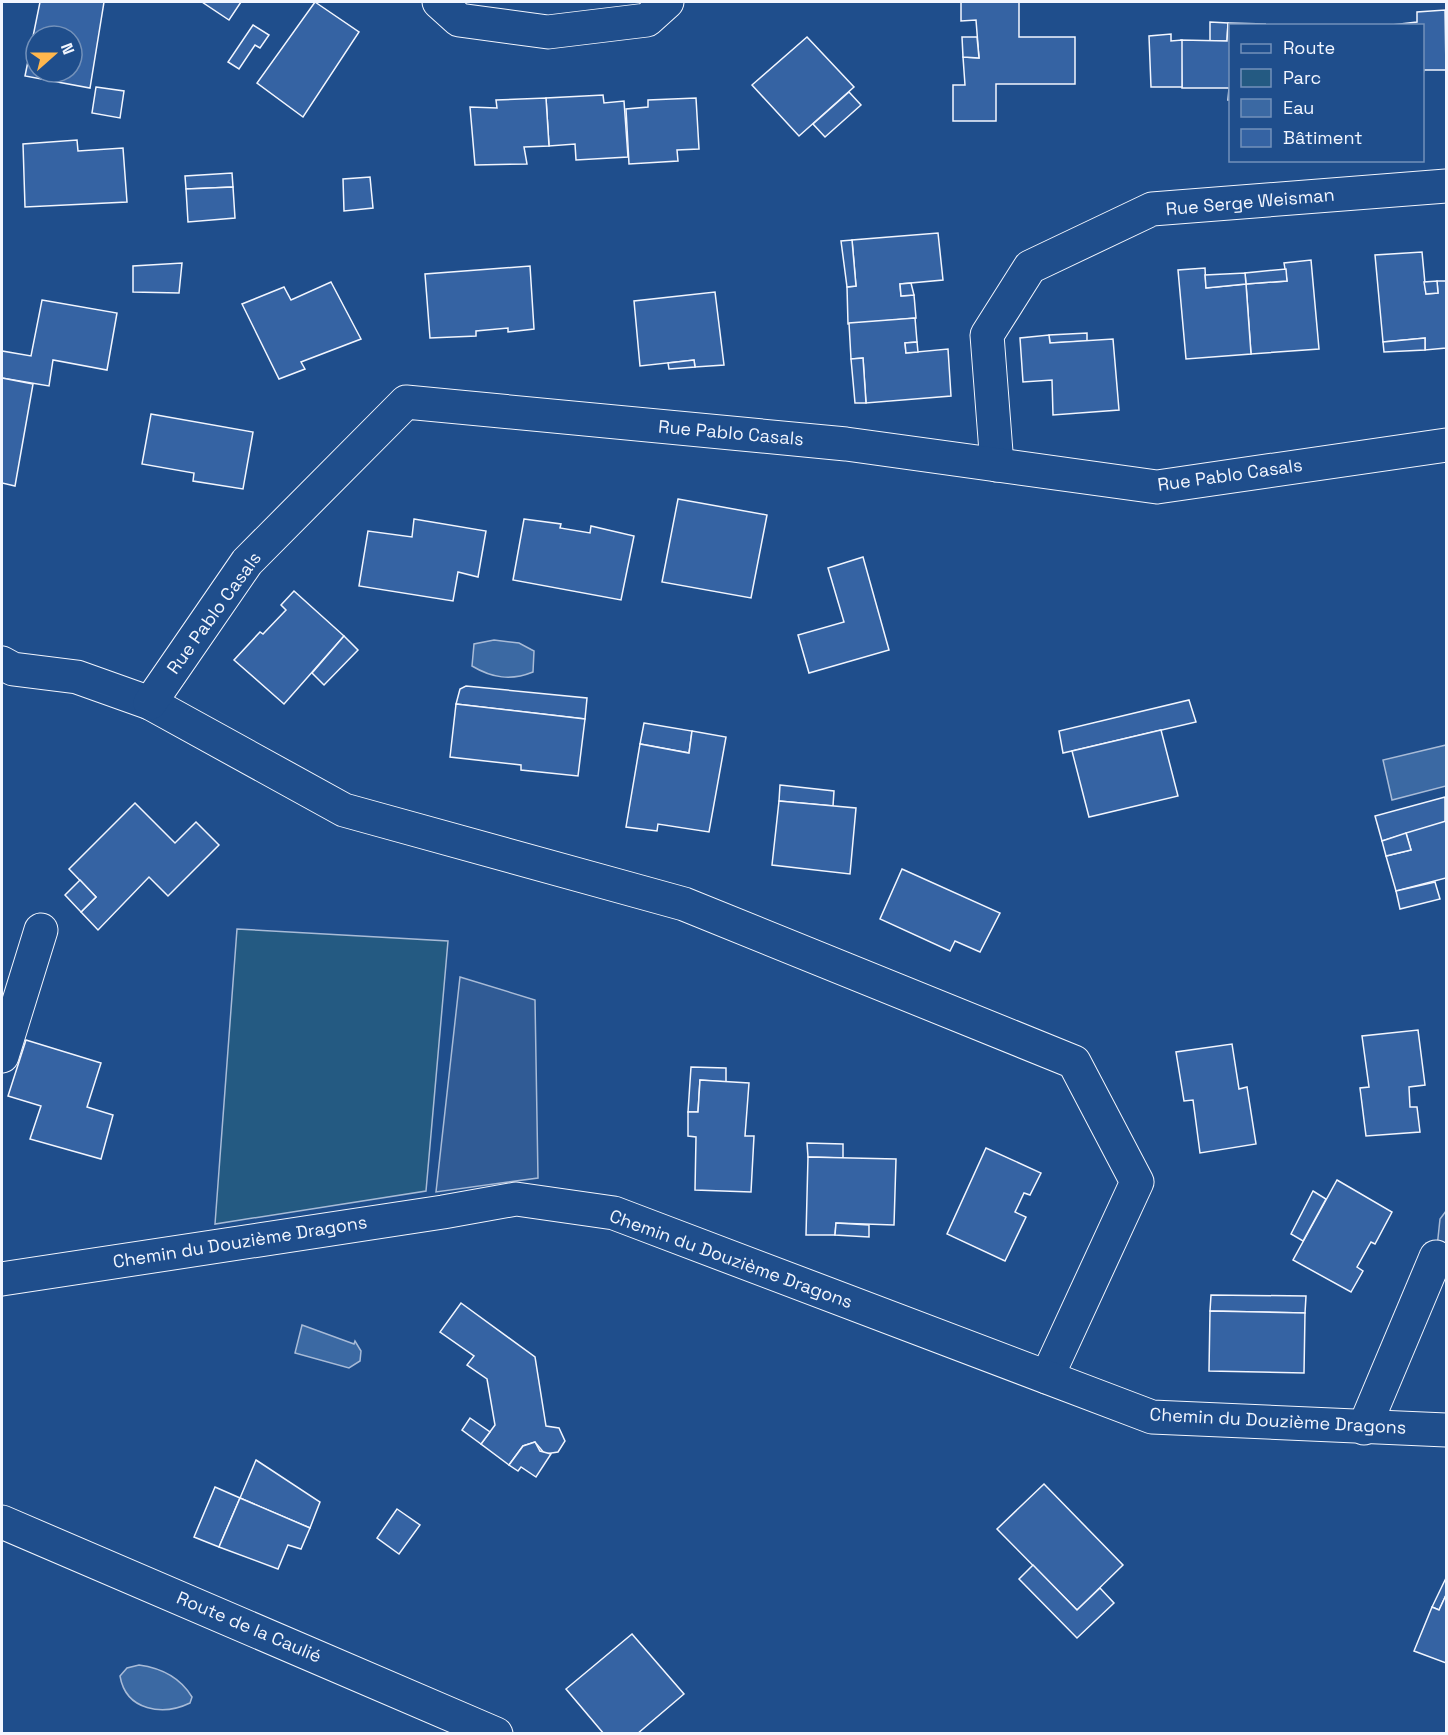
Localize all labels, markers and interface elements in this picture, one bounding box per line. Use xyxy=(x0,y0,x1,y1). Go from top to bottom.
north arrow xyxy=(24,24,84,84)
legend xyxy=(1229,24,1424,162)
text: Route xyxy=(1283,36,1335,59)
text: N xyxy=(56,40,79,58)
text: Parc xyxy=(1283,66,1321,89)
text: Eau xyxy=(1283,96,1314,119)
text: Bâtiment xyxy=(1283,126,1363,149)
street label: Rue Serge Weisman xyxy=(1165,183,1335,220)
street label: Rue Pablo Casals xyxy=(657,415,805,450)
street label: Rue Pablo Casals xyxy=(1156,453,1304,496)
street label: Rue Pablo Casals xyxy=(161,547,266,678)
street label: Chemin du Douzième Dragons xyxy=(606,1204,856,1313)
street label: Chemin du Douzième Dragons xyxy=(111,1210,369,1273)
street label: Chemin du Douzième Dragons xyxy=(1149,1402,1407,1439)
street label: Route de la Caulié xyxy=(173,1586,325,1667)

